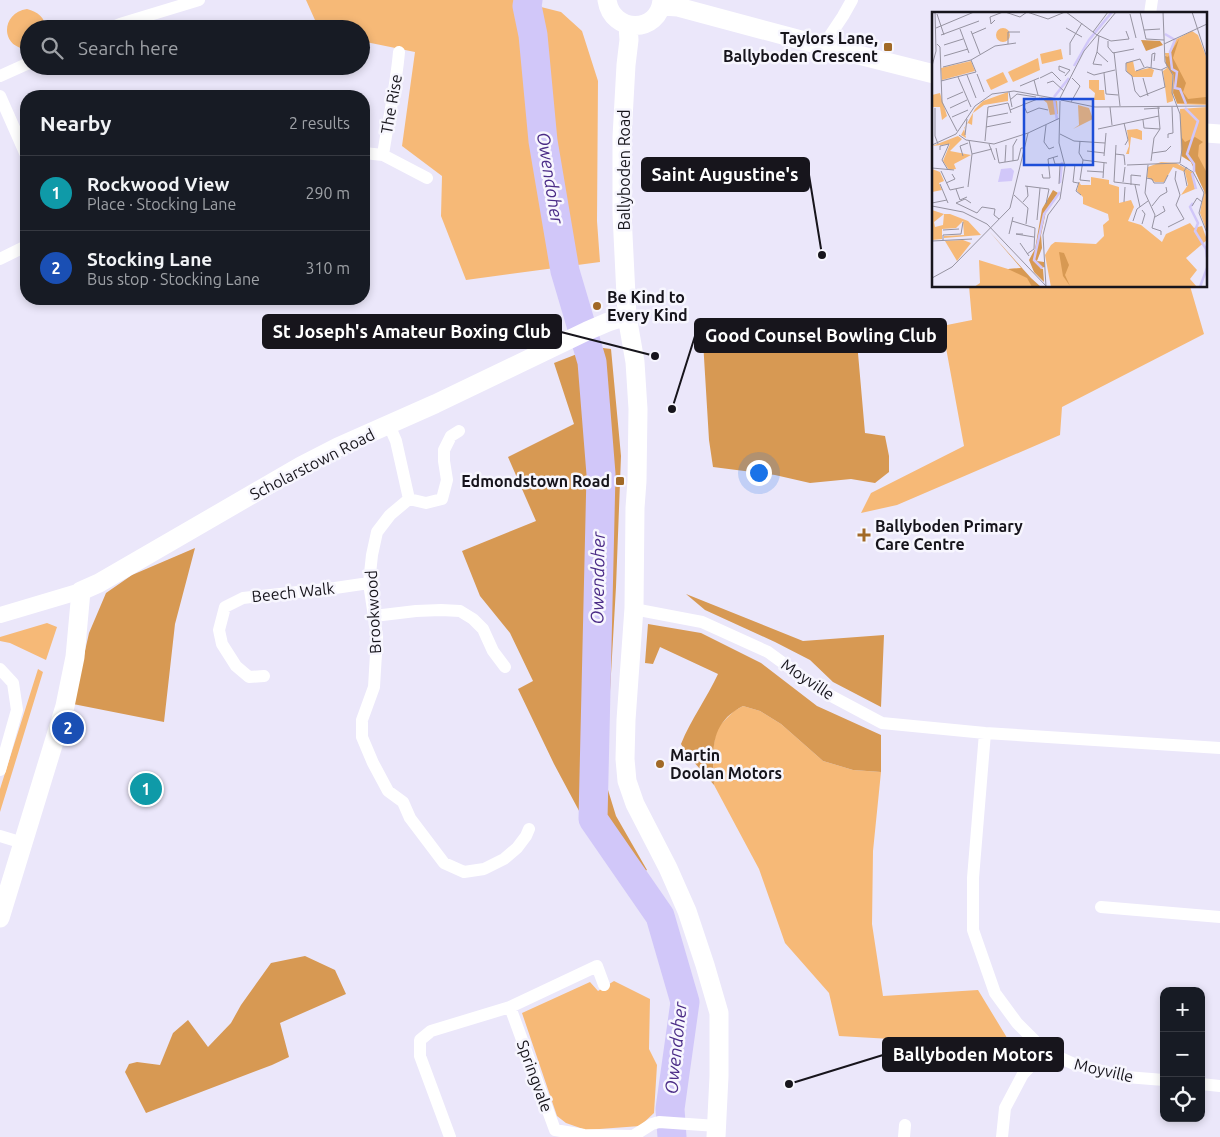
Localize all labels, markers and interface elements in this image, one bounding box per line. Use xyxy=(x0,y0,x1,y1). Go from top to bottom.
inset map xyxy=(932,12,1208,288)
search box xyxy=(20,20,370,75)
place label: Taylors Lane, Ballyboden Crescent xyxy=(723,29,878,65)
icon: search xyxy=(38,34,66,62)
text: Search here xyxy=(78,37,178,59)
marker: Taylors Lane, Ballyboden Crescent xyxy=(882,41,894,53)
street label: The Rise xyxy=(377,73,405,135)
street label: Ballyboden Road xyxy=(615,109,633,231)
text: Nearby xyxy=(40,111,111,135)
text: 2 results xyxy=(289,114,350,132)
water label: Owendoher xyxy=(534,131,568,226)
callout: Saint Augustine's xyxy=(642,158,809,191)
text: Saint Augustine's xyxy=(651,164,799,184)
text: Rockwood View xyxy=(87,173,229,195)
text: 1 xyxy=(51,184,61,202)
text: 290 m xyxy=(305,184,350,202)
text: Place · Stocking Lane xyxy=(87,195,236,213)
text: Stocking Lane xyxy=(87,248,212,270)
text: 2 xyxy=(51,259,61,277)
text: 310 m xyxy=(305,259,350,277)
text: Bus stop · Stocking Lane xyxy=(87,270,260,288)
place label: Be Kind to Every Kind xyxy=(607,288,688,324)
marker: Be Kind to Every Kind xyxy=(591,300,603,312)
callout: St Joseph's Amateur Boxing Club xyxy=(263,315,561,348)
callout: Good Counsel Bowling Club xyxy=(695,319,946,352)
text: St Joseph's Amateur Boxing Club xyxy=(273,321,551,341)
text: Good Counsel Bowling Club xyxy=(705,325,937,345)
street label: Scholarstown Road xyxy=(247,425,377,503)
your location xyxy=(746,460,772,486)
place label: Edmondstown Road xyxy=(461,472,610,490)
marker: Edmondstown Road xyxy=(614,475,626,487)
place label: Ballyboden Primary Care Centre xyxy=(875,517,1023,553)
marker: Ballyboden Primary Care Centre xyxy=(857,528,871,542)
water label: Owendoher xyxy=(586,530,608,624)
street label: Brookwood xyxy=(362,570,384,654)
street label: Beech Walk xyxy=(251,579,335,605)
street label: Moyville xyxy=(778,655,838,703)
pin: 2 xyxy=(52,709,84,747)
place label: Martin Doolan Motors xyxy=(670,746,782,782)
marker: Martin Doolan Motors xyxy=(654,758,666,770)
pin: 1 xyxy=(130,770,162,808)
map controls xyxy=(1160,987,1205,1122)
button: + xyxy=(1160,987,1205,1032)
water label: Owendoher xyxy=(660,1000,690,1095)
button: − xyxy=(1160,1032,1205,1077)
street label: Springvale xyxy=(514,1038,556,1114)
callout: Ballyboden Motors xyxy=(883,1038,1063,1071)
text: Ballyboden Motors xyxy=(893,1044,1053,1064)
street label: Moyville xyxy=(1073,1054,1135,1086)
button: locate xyxy=(1160,1077,1205,1122)

